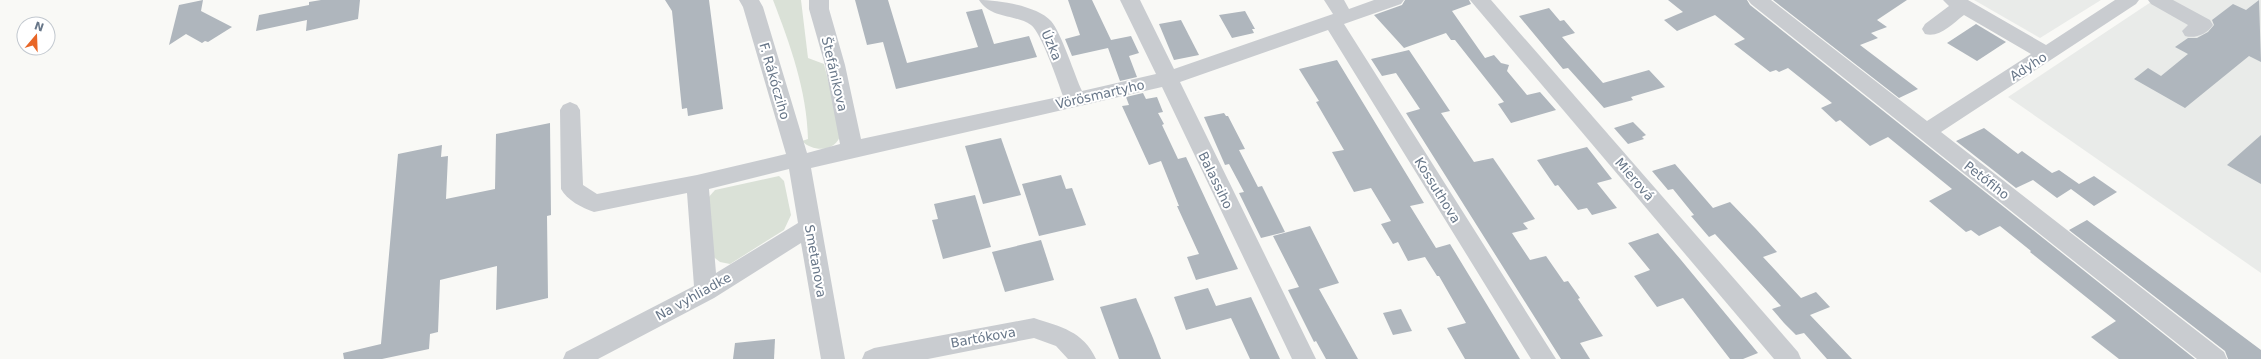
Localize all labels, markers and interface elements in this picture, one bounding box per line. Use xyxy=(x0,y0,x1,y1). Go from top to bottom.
north arrow xyxy=(16,16,56,56)
text: N xyxy=(33,19,46,35)
street label: Úzka xyxy=(1038,28,1065,63)
street label: Štefánikova xyxy=(819,35,850,113)
street label: F. Rákócziho xyxy=(756,41,793,121)
street label: Adyho xyxy=(2007,49,2050,84)
street label: Vörösmartyho xyxy=(1054,77,1146,112)
street label: Balassiho xyxy=(1195,149,1236,211)
street label: Kossuthova xyxy=(1411,155,1464,226)
street label: Mierová xyxy=(1612,155,1657,204)
street label: Petőfiho xyxy=(1961,158,2012,203)
street label: Smetanova xyxy=(802,223,829,299)
street label: Na vyhliadke xyxy=(653,270,734,323)
street label: Bartókova xyxy=(949,324,1017,351)

